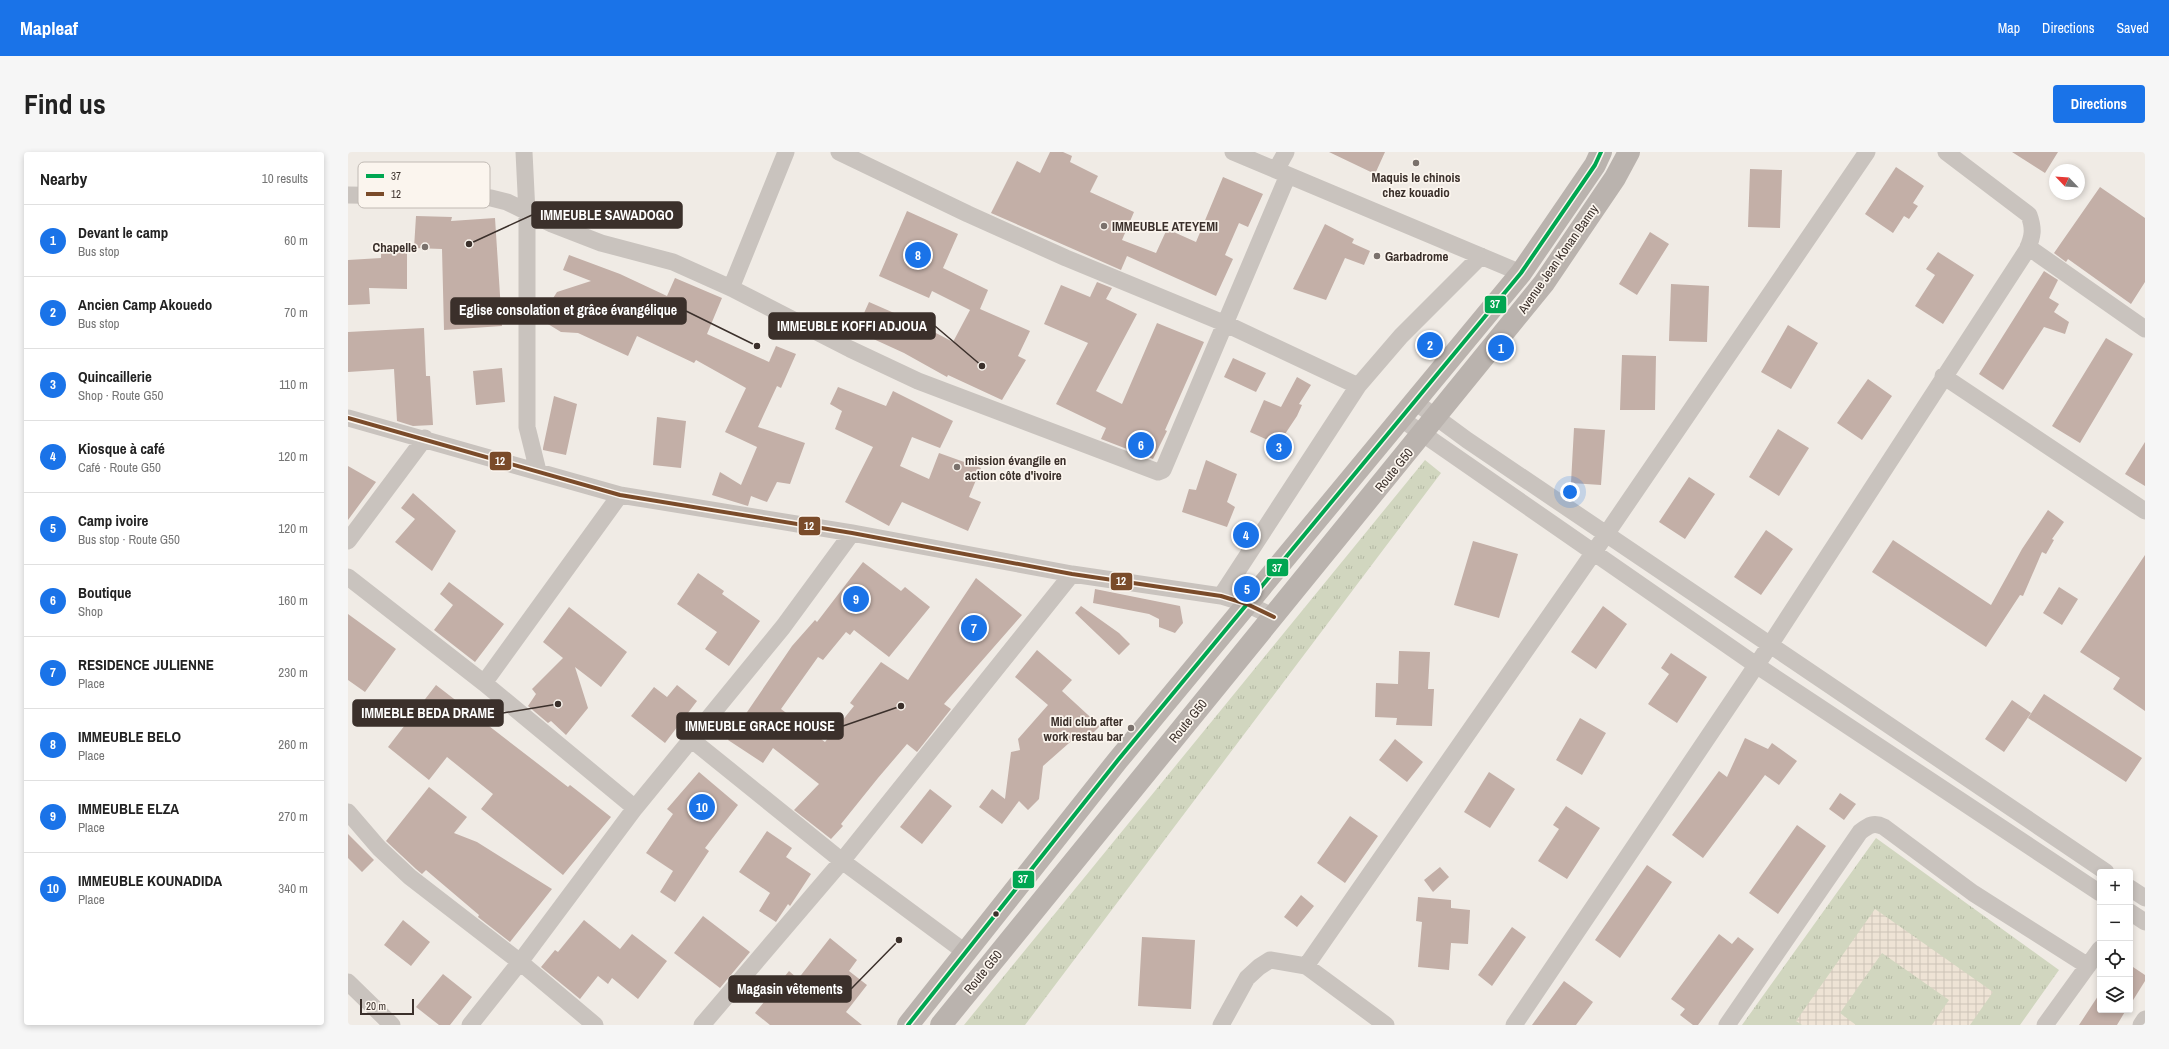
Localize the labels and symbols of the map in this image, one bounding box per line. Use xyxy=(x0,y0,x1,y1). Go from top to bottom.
marker: Maquis le chinois chez kouadio xyxy=(1411,158,1421,168)
legend xyxy=(358,162,490,208)
north arrow xyxy=(2049,164,2085,200)
text: 37 xyxy=(391,169,401,183)
place label: Maquis le chinois chez kouadio xyxy=(1372,169,1461,201)
text: 12 xyxy=(391,187,401,201)
street label: Avenue Jean Konan Banny xyxy=(1513,201,1602,318)
callout: IMMEUBLE SAWADOGO xyxy=(532,202,682,228)
text: IMMEUBLE SAWADOGO xyxy=(540,206,674,224)
place label: IMMEUBLE ATEYEMI xyxy=(1112,218,1218,235)
marker: IMMEUBLE ATEYEMI xyxy=(1099,221,1109,231)
place label: Chapelle xyxy=(373,239,417,256)
pin: 8 xyxy=(905,240,931,270)
marker: Chapelle xyxy=(420,242,430,252)
place label: Garbadrome xyxy=(1385,248,1448,265)
marker: Garbadrome xyxy=(1372,251,1382,261)
line badge: 37 xyxy=(1484,295,1507,314)
text: 37 xyxy=(1490,297,1500,311)
callout: Eglise consolation et grâce évangélique xyxy=(451,298,686,324)
text: Eglise consolation et grâce évangélique xyxy=(459,301,677,319)
callout: IMMEUBLE KOFFI ADJOUA xyxy=(769,313,935,339)
text: IMMEUBLE KOFFI ADJOUA xyxy=(777,317,928,335)
pin: 2 xyxy=(1417,330,1443,360)
pin: 1 xyxy=(1488,333,1514,363)
pin: 6 xyxy=(1128,430,1154,460)
pin: 3 xyxy=(1266,432,1292,462)
street label: Route G50 xyxy=(1371,445,1417,495)
line badge: 12 xyxy=(489,451,512,471)
place label: mission évangile en action côte d'ivoire xyxy=(965,452,1066,484)
text: 12 xyxy=(495,454,505,468)
marker: mission évangile en action côte d'ivoire xyxy=(952,462,962,472)
your location xyxy=(1560,482,1580,502)
line badge: 12 xyxy=(798,516,821,536)
text: 12 xyxy=(804,519,814,533)
pin: 4 xyxy=(1233,520,1259,550)
line badge: 37 xyxy=(1266,558,1289,577)
text: 37 xyxy=(1272,561,1282,575)
line badge: 12 xyxy=(1110,572,1133,591)
text: 12 xyxy=(1116,574,1126,588)
pin: 5 xyxy=(1234,574,1260,604)
pin: 9 xyxy=(843,584,869,614)
pin: 7 xyxy=(961,613,987,643)
street label: Route G50 xyxy=(1165,696,1211,746)
callout: IMMEBLE BEDA DRAME xyxy=(353,700,503,726)
text: IMMEBLE BEDA DRAME xyxy=(361,704,495,722)
callout: IMMEUBLE GRACE HOUSE xyxy=(677,713,843,739)
place label: Midi club after work restau bar xyxy=(1044,713,1124,745)
text: IMMEUBLE GRACE HOUSE xyxy=(685,717,835,735)
marker: Midi club after work restau bar xyxy=(1126,723,1136,733)
pin: 10 xyxy=(689,792,715,822)
line badge: 37 xyxy=(1012,870,1035,889)
text: 37 xyxy=(1018,872,1028,886)
unlabelled marker xyxy=(991,909,1001,919)
street label: Route G50 xyxy=(960,947,1006,997)
callout: Magasin vêtements xyxy=(729,976,851,1002)
text: Magasin vêtements xyxy=(737,980,843,998)
scale bar xyxy=(360,997,414,1016)

